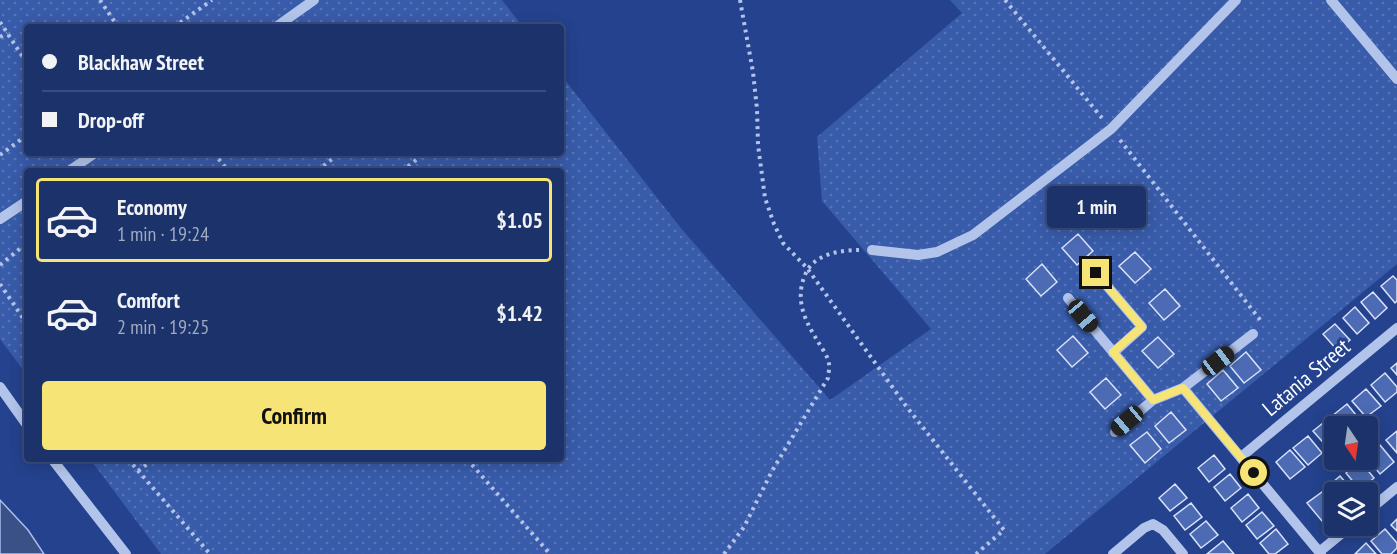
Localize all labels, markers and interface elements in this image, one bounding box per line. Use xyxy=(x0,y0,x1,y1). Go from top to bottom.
text: Blackhaw Street xyxy=(78,48,204,76)
text: Drop-off xyxy=(78,106,144,134)
callout: 1 min xyxy=(1046,186,1146,228)
icon: car xyxy=(45,193,99,247)
text: Economy xyxy=(117,193,187,221)
text: 1 min xyxy=(1076,194,1117,220)
text: $1.05 xyxy=(496,206,543,234)
text: 1 min · 19:24 xyxy=(117,221,209,247)
route end xyxy=(1082,259,1109,286)
icon: car xyxy=(45,286,99,340)
text: Comfort xyxy=(117,286,180,314)
car xyxy=(1065,296,1101,336)
text: $1.42 xyxy=(496,299,543,327)
text: 2 min · 19:25 xyxy=(117,314,209,340)
street label: Latania Street xyxy=(1256,332,1356,422)
car xyxy=(1198,343,1238,379)
button: Confirm xyxy=(42,381,546,450)
car xyxy=(1107,403,1147,439)
north arrow xyxy=(1324,416,1378,470)
map controls xyxy=(1324,416,1378,536)
route start xyxy=(1240,459,1267,486)
button: layers xyxy=(1324,482,1378,536)

